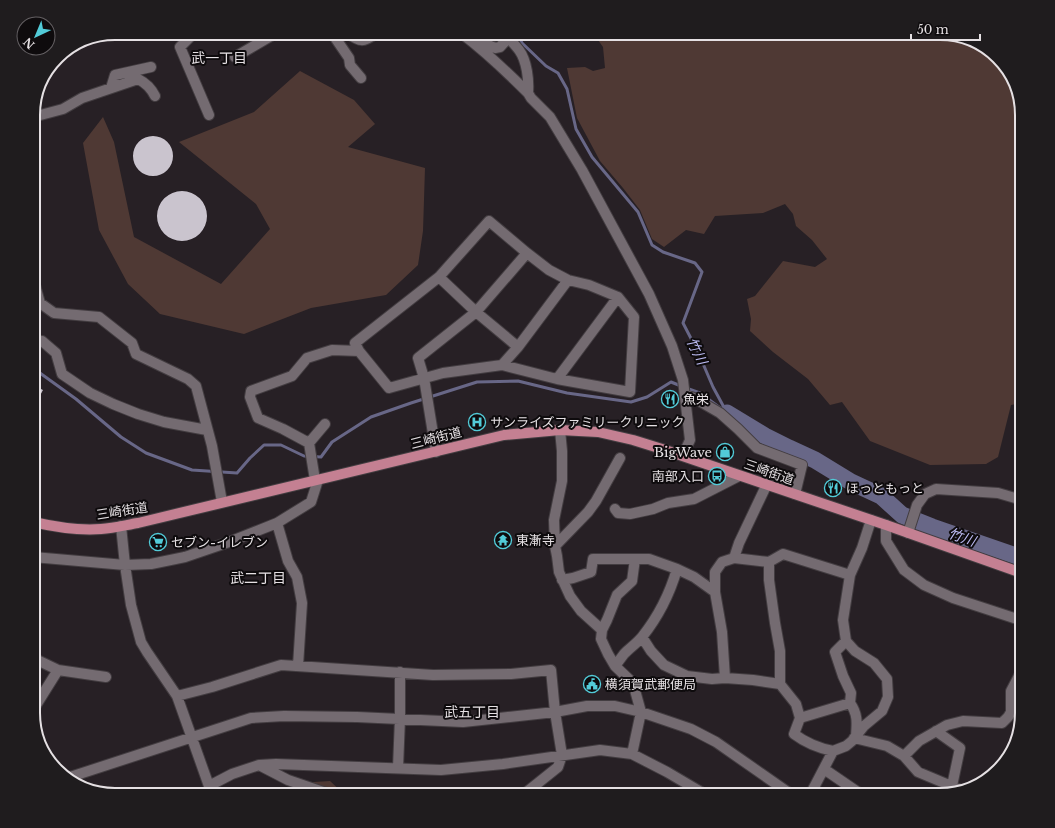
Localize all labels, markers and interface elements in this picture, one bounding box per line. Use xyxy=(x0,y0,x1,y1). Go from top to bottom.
north arrow xyxy=(16,16,56,56)
scale bar xyxy=(911,16,980,42)
text: 50 m xyxy=(917,22,949,37)
text: N xyxy=(20,34,38,52)
district label: 武一丁目 xyxy=(191,49,247,67)
water label: 竹川 xyxy=(683,334,712,369)
restaurant icon: 魚栄 xyxy=(660,389,680,409)
place label: 魚栄 xyxy=(683,391,709,408)
hospital icon: サンライズファミリークリニック xyxy=(467,412,487,432)
place label: サンライズファミリークリニック xyxy=(490,414,685,431)
street label: 三崎街道 xyxy=(409,423,463,453)
shop icon: BigWave xyxy=(715,442,735,462)
place label: BigWave xyxy=(654,444,712,461)
street label: 三崎街道 xyxy=(742,455,796,489)
bus stop icon: 南部入口 xyxy=(707,466,727,486)
place label: 南部入口 xyxy=(652,468,704,485)
restaurant icon: ほっともっと xyxy=(823,478,843,498)
place label: ほっともっと xyxy=(846,480,924,497)
street label: 三崎街道 xyxy=(95,499,149,523)
water label: 竹川 xyxy=(946,524,980,551)
temple icon: 東漸寺 xyxy=(493,530,513,550)
supermarket icon: セブン-イレブン xyxy=(148,532,168,552)
place label: 東漸寺 xyxy=(516,532,555,549)
place label: セブン-イレブン xyxy=(171,534,268,551)
district label: 武二丁目 xyxy=(230,569,286,587)
public building icon: 横須賀武郵便局 xyxy=(582,674,602,694)
place label: 横須賀武郵便局 xyxy=(605,676,696,693)
district label: 武五丁目 xyxy=(444,703,500,721)

